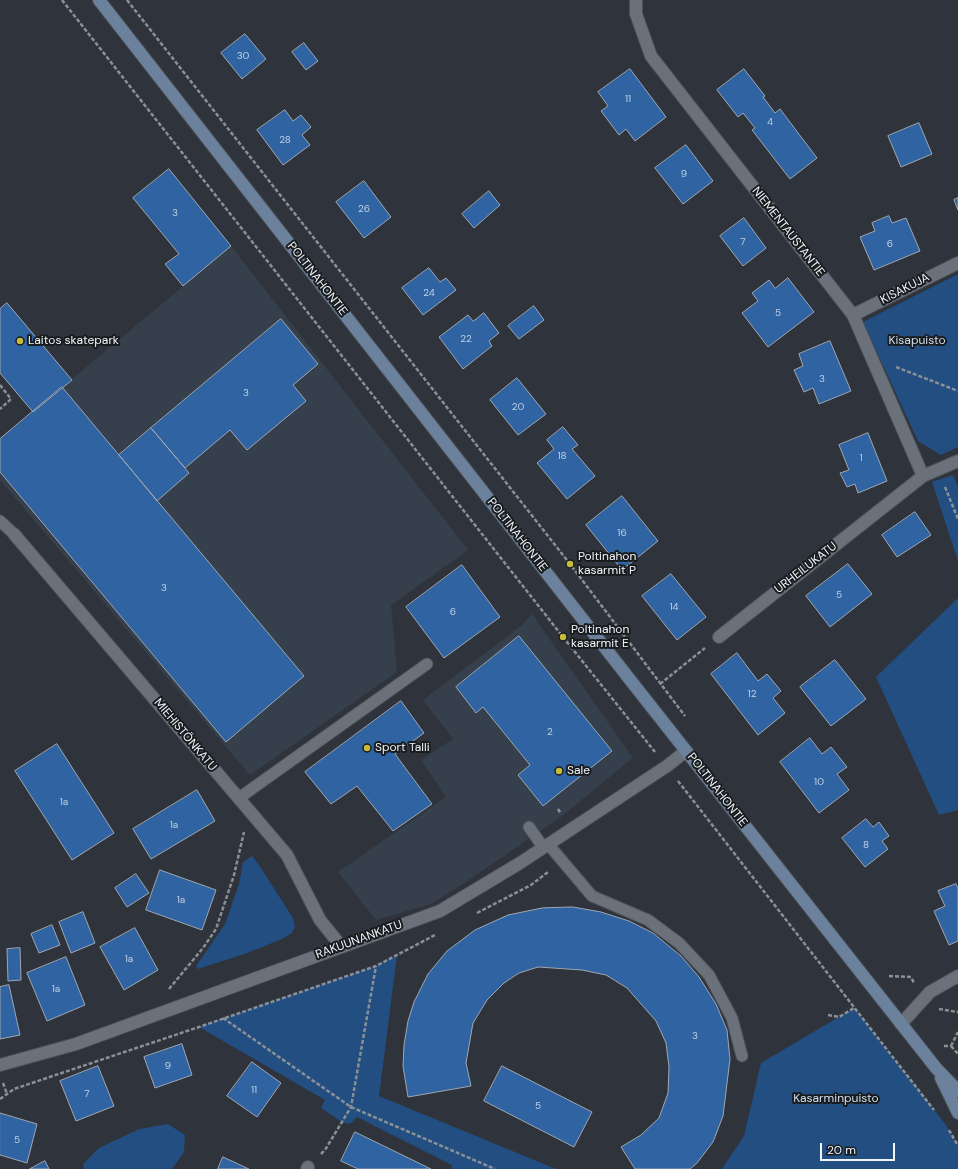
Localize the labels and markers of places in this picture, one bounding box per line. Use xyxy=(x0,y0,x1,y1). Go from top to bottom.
place label: Laitos skatepark xyxy=(28,334,119,348)
marker: Laitos skatepark xyxy=(15,336,25,346)
place label: Poltinahon kasarmit P xyxy=(578,550,636,578)
marker: Poltinahon kasarmit P xyxy=(565,559,575,569)
place label: Poltinahon kasarmit E xyxy=(571,623,629,651)
marker: Poltinahon kasarmit E xyxy=(558,632,568,642)
place label: Sport Talli xyxy=(375,741,430,755)
marker: Sport Talli xyxy=(362,743,372,753)
place label: Sale xyxy=(567,764,590,778)
marker: Sale xyxy=(554,766,564,776)

